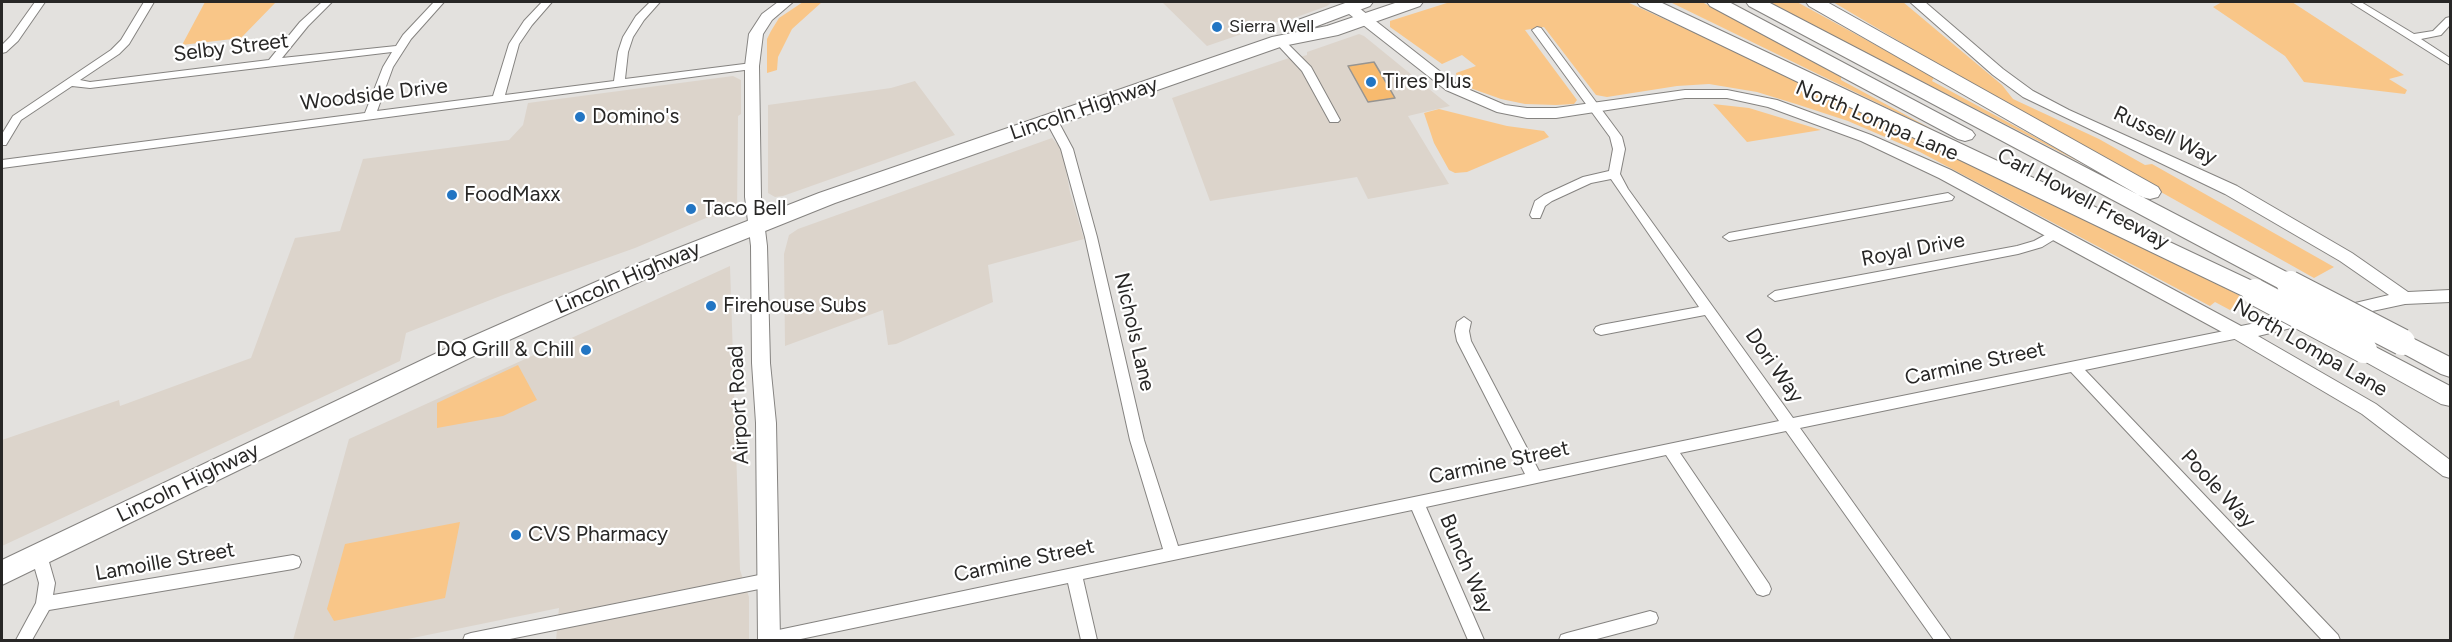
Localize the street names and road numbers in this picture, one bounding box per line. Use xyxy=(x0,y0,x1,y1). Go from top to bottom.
street label: Selby Street xyxy=(172,28,290,68)
street label: Lincoln Highway xyxy=(1007,72,1161,146)
street label: Woodside Drive xyxy=(299,73,449,117)
street label: North Lompa Lane xyxy=(1792,75,1962,167)
street label: Russell Way xyxy=(2109,101,2221,171)
street label: Carl Howell Freeway xyxy=(1993,143,2173,255)
street label: Royal Drive xyxy=(1859,228,1967,272)
street label: Lincoln Highway xyxy=(552,236,704,320)
street label: Nichols Lane xyxy=(1108,270,1160,394)
street label: North Lompa Lane xyxy=(2228,293,2392,403)
street label: Dori Way xyxy=(1739,324,1809,408)
street label: Carmine Street xyxy=(1903,337,2047,391)
street label: Airport Road xyxy=(723,345,755,465)
street label: Carmine Street xyxy=(1427,436,1571,490)
street label: Lincoln Highway xyxy=(113,438,263,528)
street label: Poole Way xyxy=(2175,444,2261,534)
street label: Bunch Way xyxy=(1434,511,1498,617)
street label: Carmine Street xyxy=(952,534,1096,588)
street label: Lamoille Street xyxy=(93,537,237,587)

